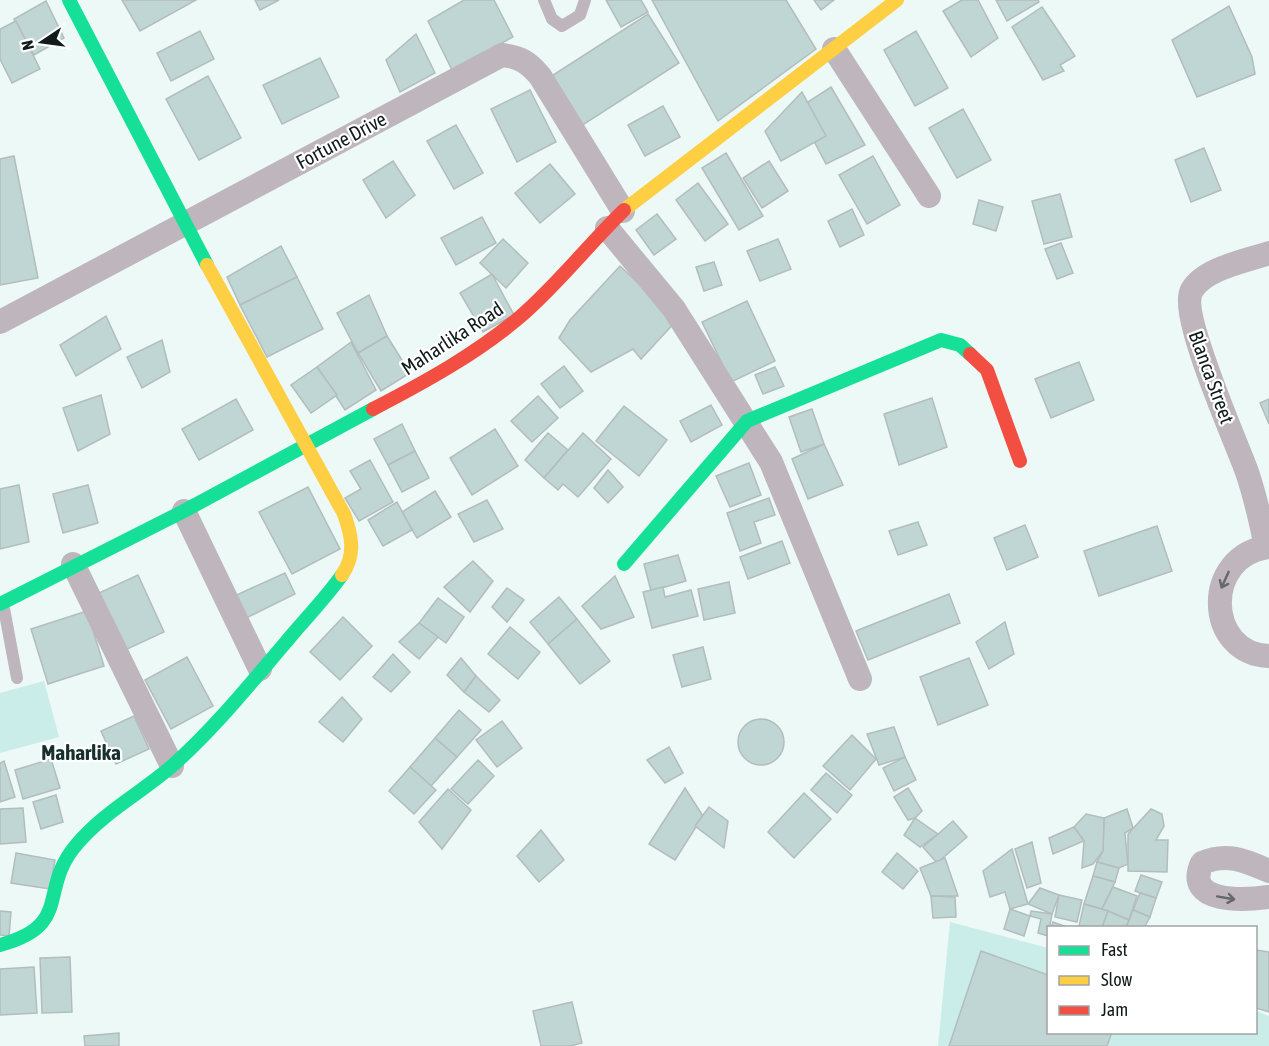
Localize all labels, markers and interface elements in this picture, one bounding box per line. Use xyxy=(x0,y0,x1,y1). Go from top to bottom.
north arrow xyxy=(12,12,72,72)
text: N xyxy=(18,39,37,52)
street label: Fortune Drive xyxy=(292,107,390,173)
street label: Maharlika Road xyxy=(397,297,507,379)
street label: Blanca Street xyxy=(1185,327,1239,427)
one-way arrow xyxy=(1219,570,1230,588)
district label: Maharlika xyxy=(41,740,121,764)
one-way arrow xyxy=(1216,892,1236,903)
legend xyxy=(1047,926,1257,1034)
text: Fast xyxy=(1101,939,1128,960)
text: Slow xyxy=(1101,969,1132,990)
text: Jam xyxy=(1101,999,1128,1020)

